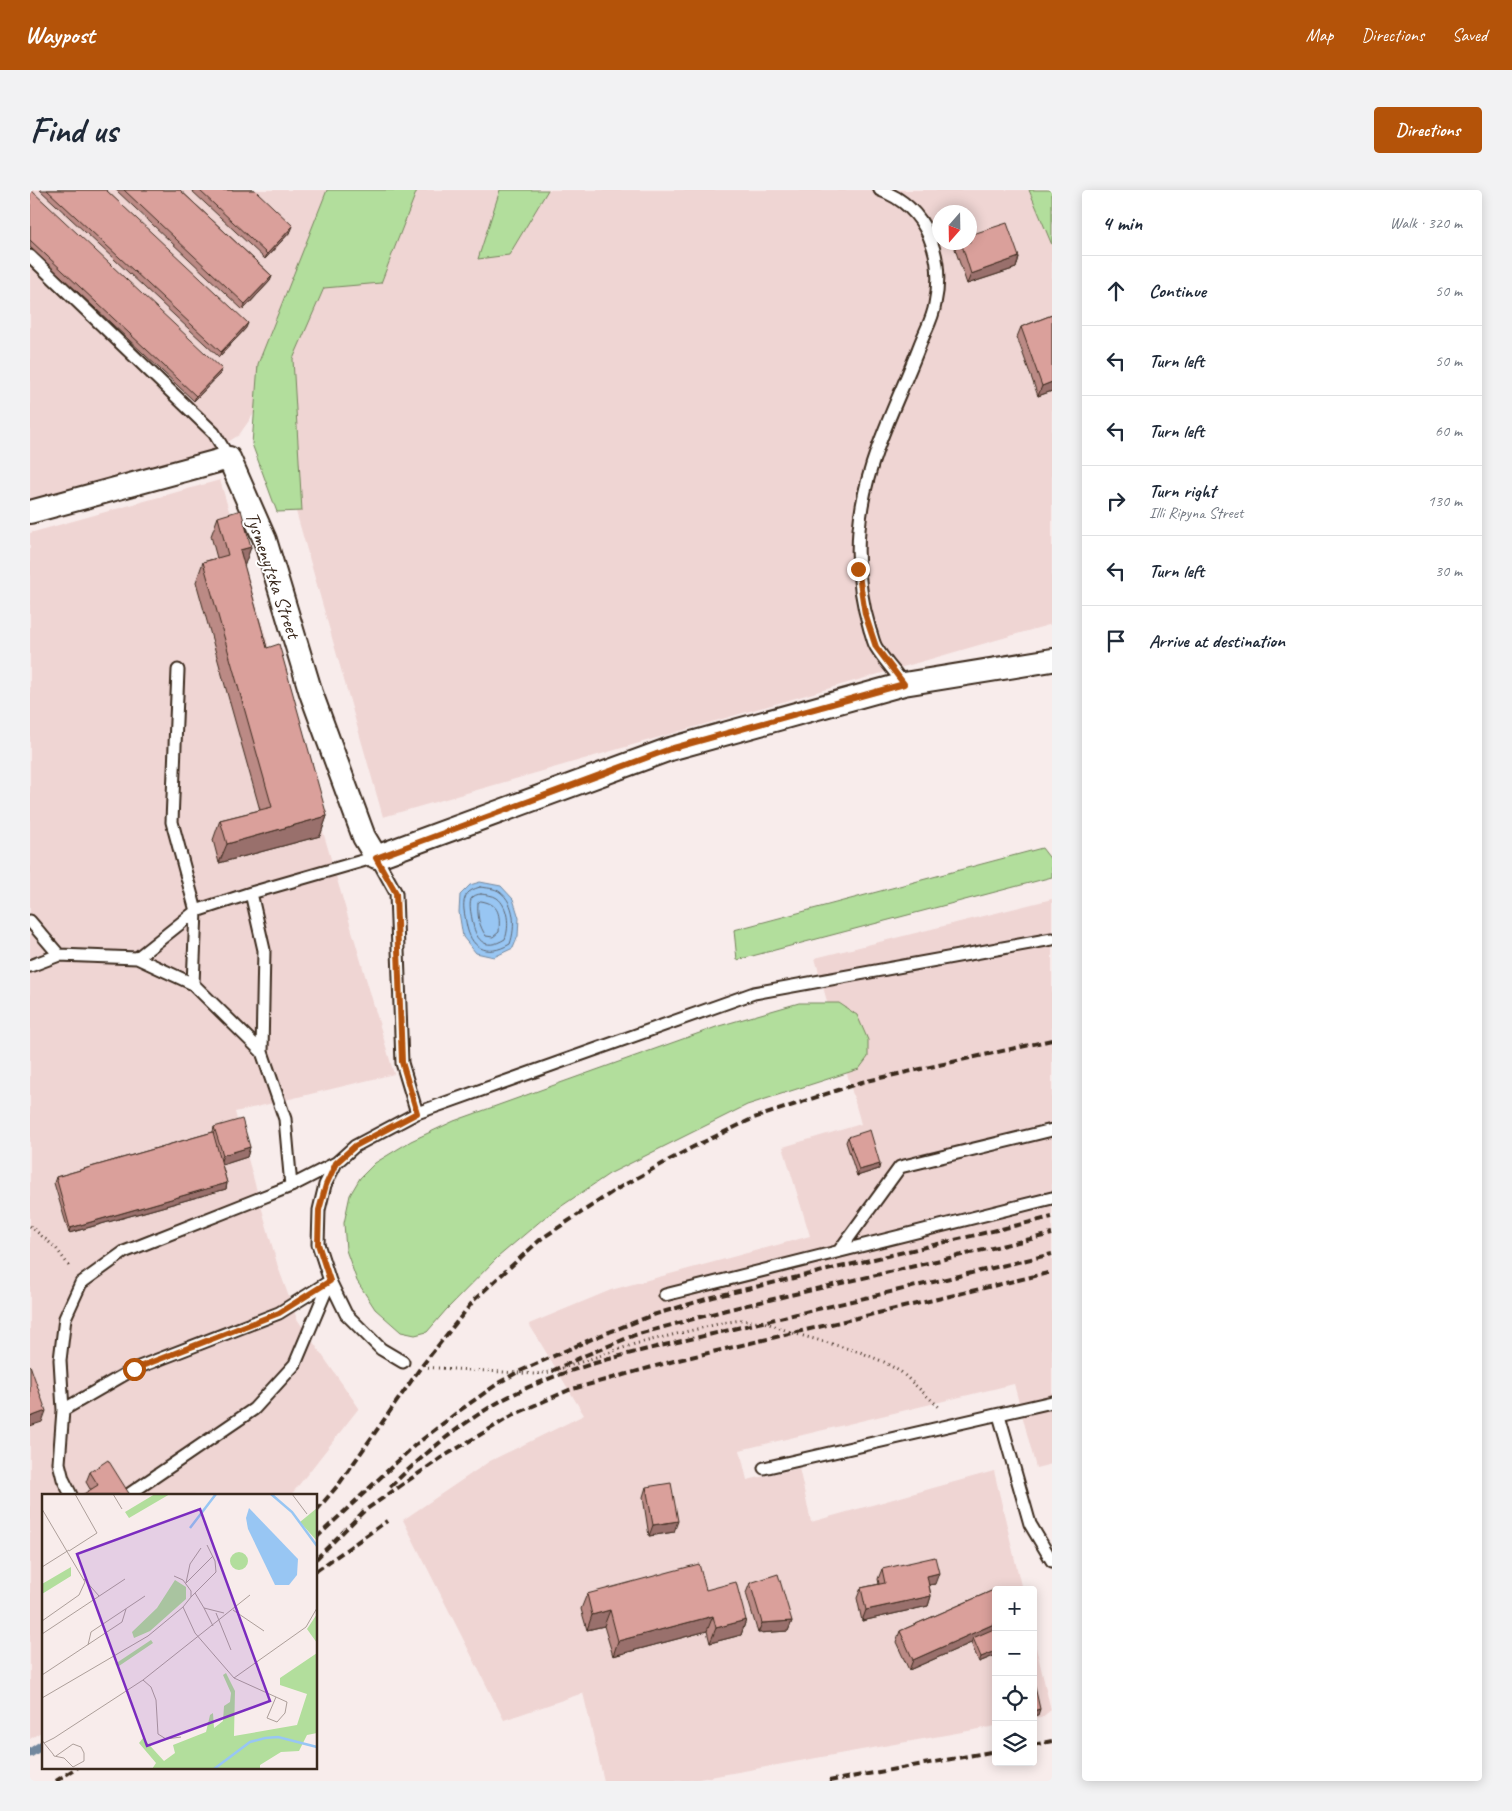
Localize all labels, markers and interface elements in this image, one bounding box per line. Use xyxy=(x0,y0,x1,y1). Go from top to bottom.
text: Waypost xyxy=(25,20,95,50)
text: Map xyxy=(1306,24,1333,46)
text: Directions xyxy=(1361,24,1424,46)
text: Saved xyxy=(1452,24,1487,46)
button: Directions xyxy=(1374,107,1482,153)
text: Find us xyxy=(30,108,117,153)
north arrow xyxy=(932,205,977,250)
text: 4 min xyxy=(1102,210,1142,236)
text: Walk · 320 m xyxy=(1390,213,1462,233)
icon: ahead xyxy=(1102,277,1130,305)
text: Continue xyxy=(1149,279,1206,303)
text: 50 m xyxy=(1435,281,1462,301)
icon: left xyxy=(1102,347,1130,375)
text: Turn left xyxy=(1149,349,1204,373)
text: 50 m xyxy=(1435,351,1462,371)
icon: left xyxy=(1102,417,1130,445)
text: Turn left xyxy=(1149,419,1204,443)
text: 60 m xyxy=(1435,421,1462,441)
text: Turn right xyxy=(1149,479,1216,503)
icon: right xyxy=(1102,487,1130,515)
text: 130 m xyxy=(1428,491,1462,511)
text: Illi Ripyna Street xyxy=(1149,503,1243,523)
street label: Tysmenytska Street xyxy=(240,508,307,644)
icon: left xyxy=(1102,557,1130,585)
route end xyxy=(847,558,870,581)
text: Turn left xyxy=(1149,559,1204,583)
text: 30 m xyxy=(1435,561,1462,581)
icon: arrive xyxy=(1102,627,1130,655)
text: Arrive at destination xyxy=(1149,629,1285,653)
route start xyxy=(123,1358,146,1381)
inset map xyxy=(42,1494,318,1768)
map controls xyxy=(992,1586,1037,1766)
button: + xyxy=(992,1586,1037,1631)
button: − xyxy=(992,1631,1037,1676)
button: locate xyxy=(992,1676,1037,1721)
button: layers xyxy=(992,1721,1037,1766)

